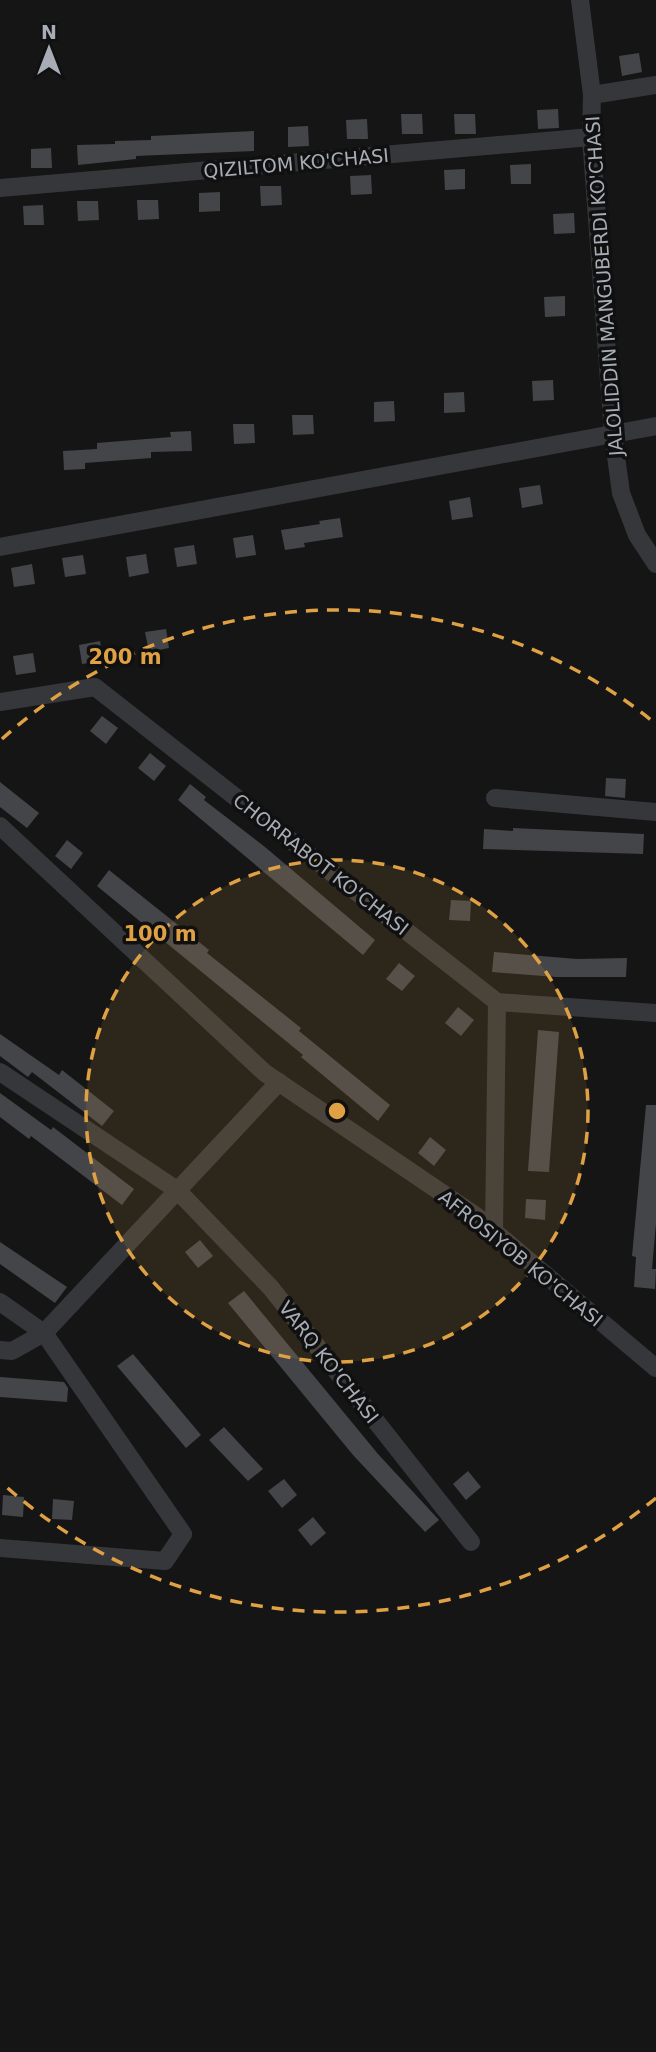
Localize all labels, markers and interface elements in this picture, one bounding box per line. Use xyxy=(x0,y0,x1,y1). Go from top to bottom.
north arrow xyxy=(14,14,84,84)
text: N xyxy=(41,21,57,43)
street label: JALOLIDDIN MANGUBERDI KO'CHASI xyxy=(581,115,627,458)
street label: QIZILTOM KO'CHASI xyxy=(202,144,390,182)
text: 200 m xyxy=(88,645,162,669)
street label: CHORRABOT KO'CHASI xyxy=(229,789,413,939)
text: 100 m xyxy=(123,922,197,946)
centre of rings xyxy=(325,1099,349,1123)
street label: AFROSIYOB KO'CHASI xyxy=(435,1185,607,1331)
street label: VARQ KO'CHASI xyxy=(275,1297,383,1427)

